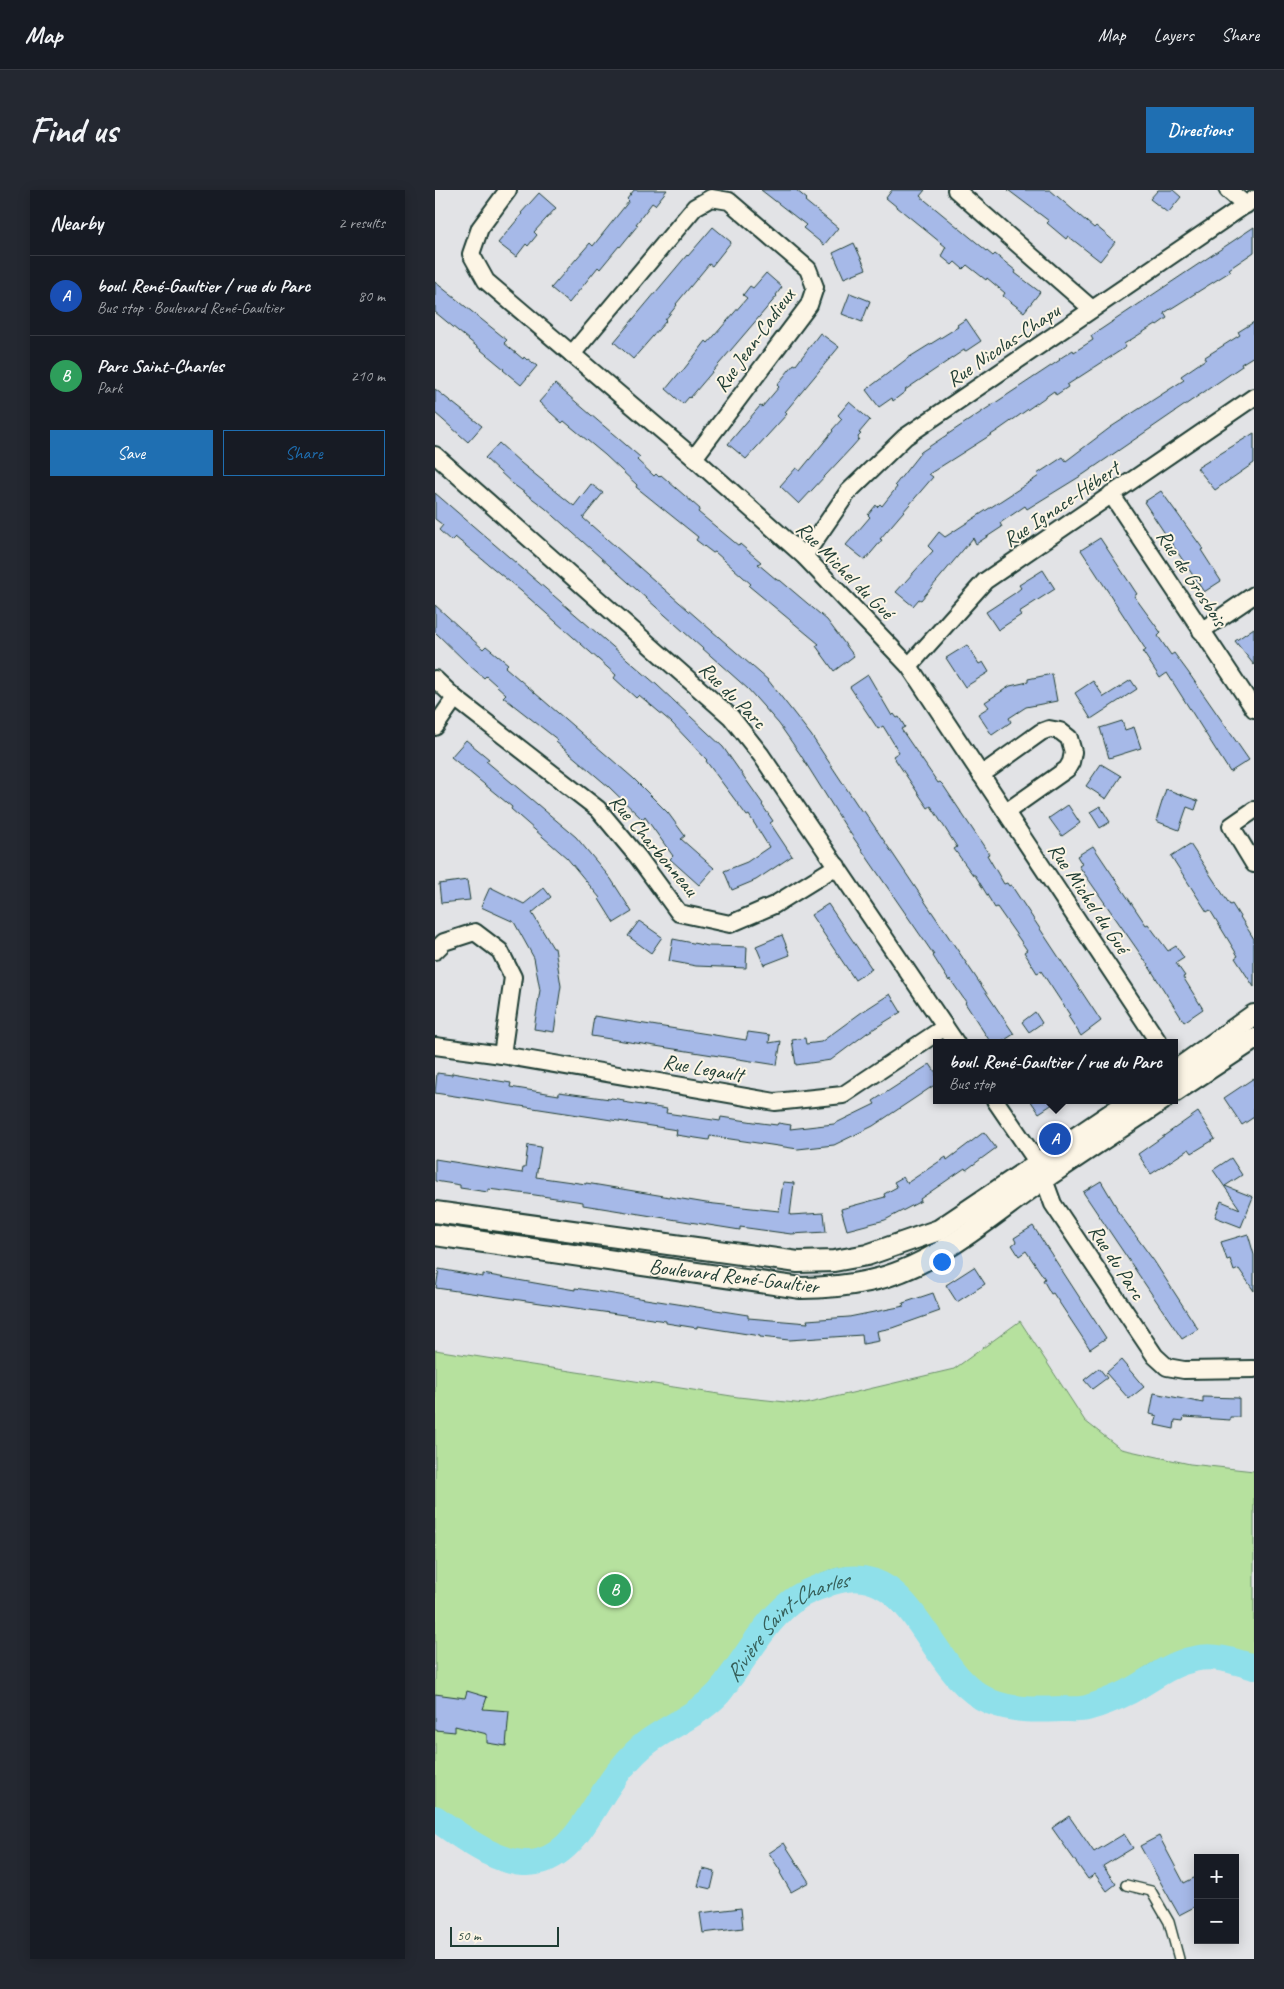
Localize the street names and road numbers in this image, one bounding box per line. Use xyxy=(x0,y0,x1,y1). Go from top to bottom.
street label: Rue Jean-Cadieux xyxy=(708,282,801,397)
street label: Rue Nicolas-Chapu xyxy=(941,297,1066,393)
street label: Rue Ignace-Hébert xyxy=(998,454,1127,552)
street label: Rue Michel du Gué xyxy=(791,516,902,627)
street label: Rue de Grosbois xyxy=(1151,525,1234,633)
street label: Rue du Parc xyxy=(694,656,773,735)
street label: Rue Charbonneau xyxy=(604,789,705,902)
street label: Rue Michel du Gué xyxy=(1043,838,1137,961)
street label: Rue Legault xyxy=(661,1048,748,1088)
street label: Rue du Parc xyxy=(1083,1219,1152,1306)
street label: Boulevard René-Gaultier xyxy=(648,1253,822,1299)

